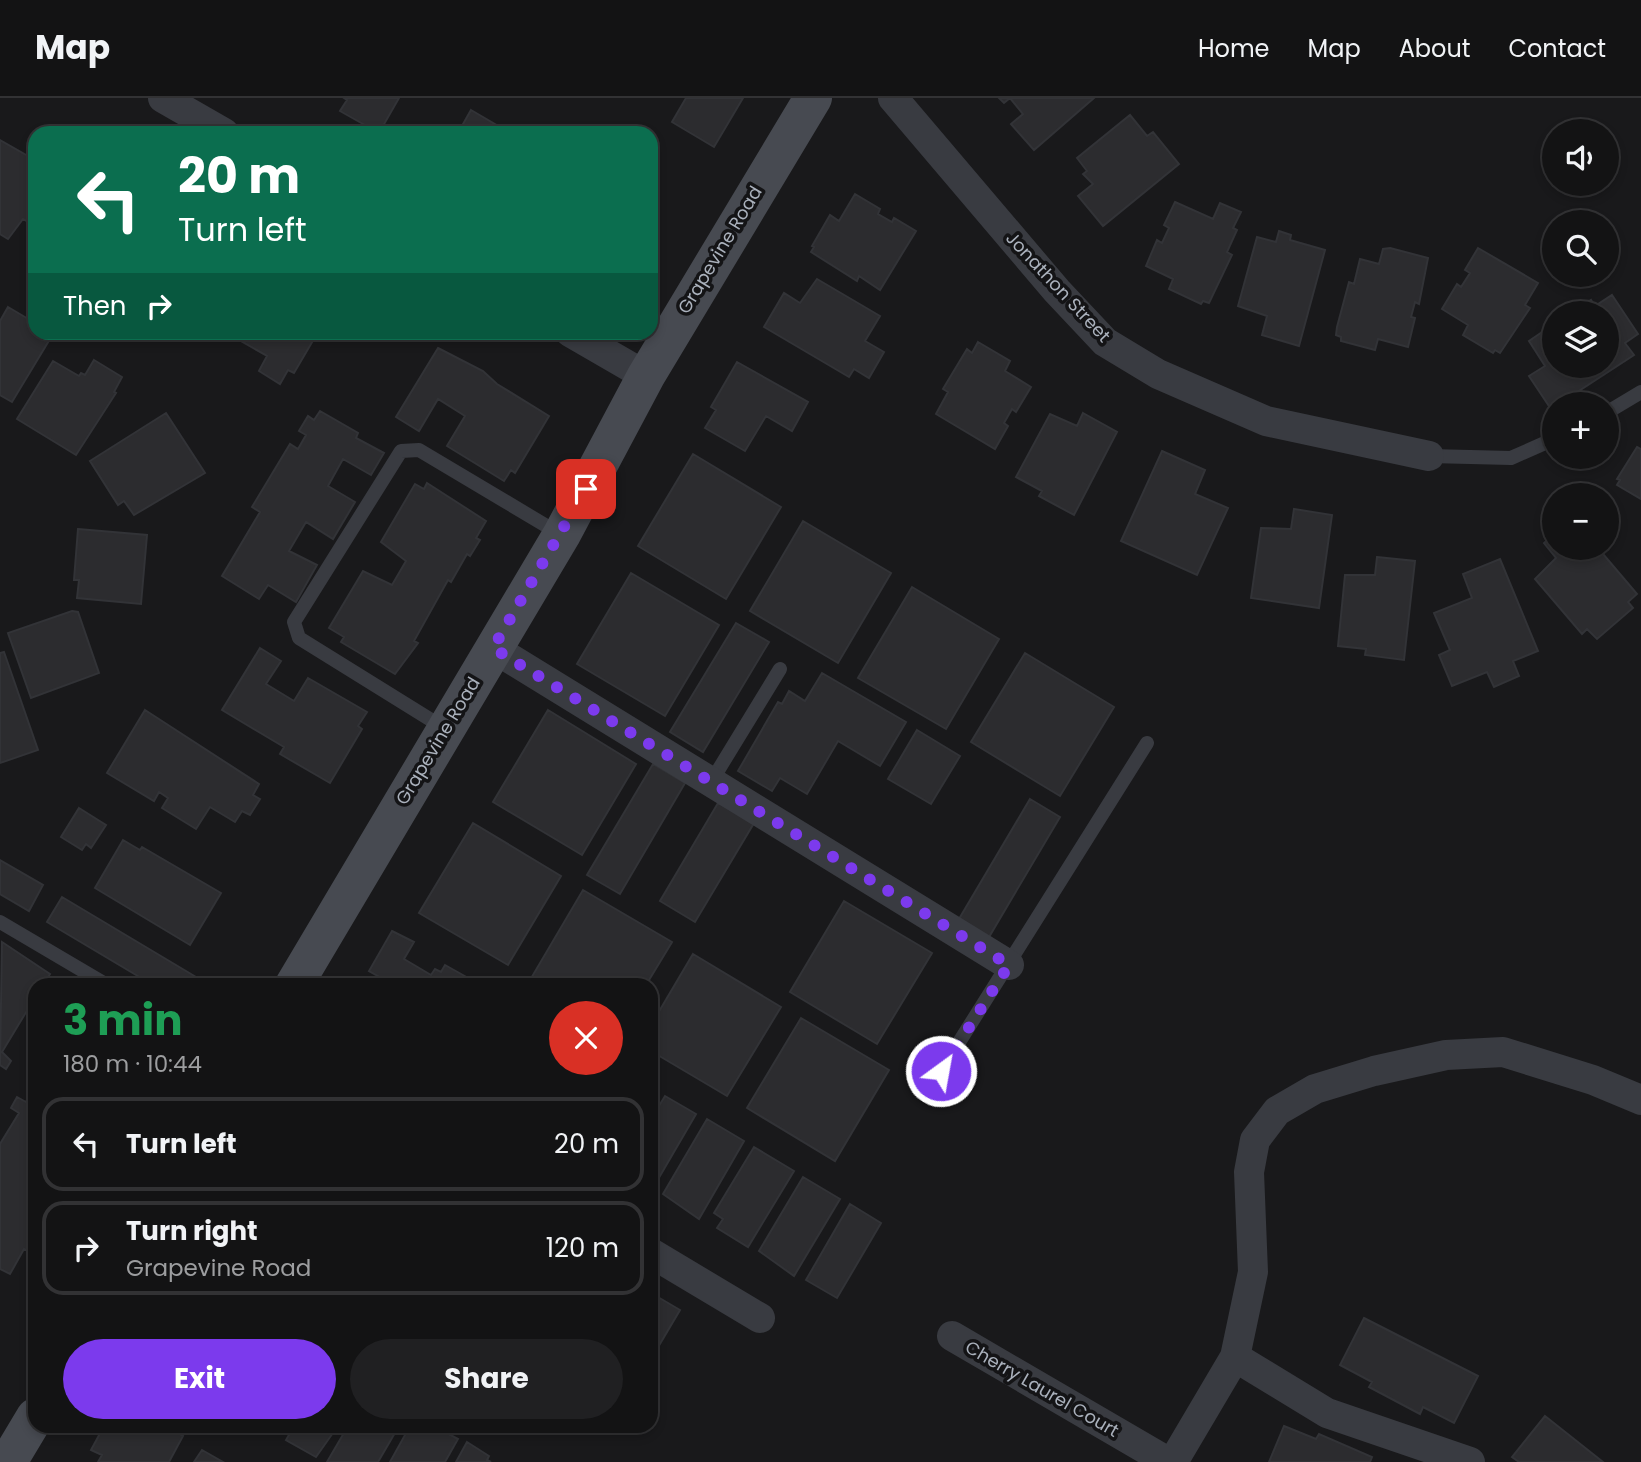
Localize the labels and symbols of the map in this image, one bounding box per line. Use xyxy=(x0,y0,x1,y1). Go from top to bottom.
street label: Grapevine Road xyxy=(672,181,768,318)
street label: Jonathon Street xyxy=(1000,226,1116,348)
pin xyxy=(556,459,616,519)
street label: Grapevine Road xyxy=(390,672,486,809)
position arrow xyxy=(904,1034,978,1108)
street label: Cherry Laurel Court xyxy=(961,1334,1124,1443)

